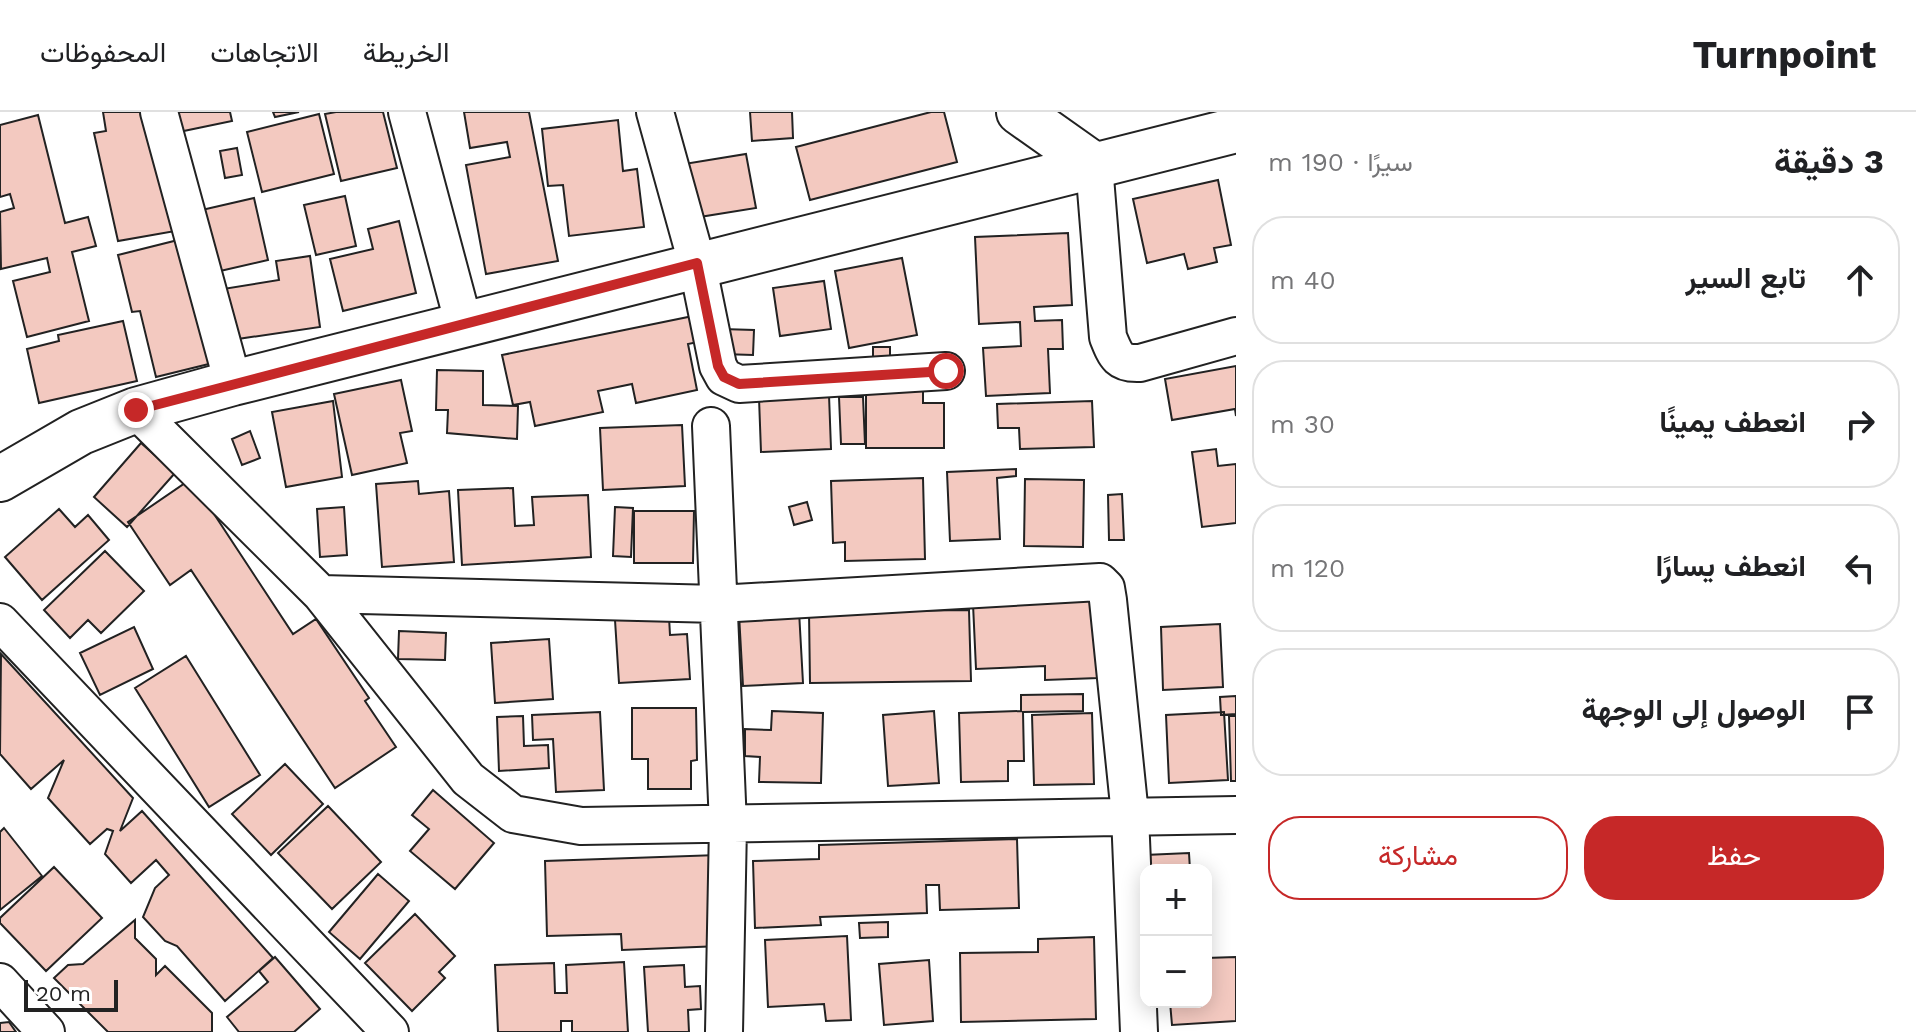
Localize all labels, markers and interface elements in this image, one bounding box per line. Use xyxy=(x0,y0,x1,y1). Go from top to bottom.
text: Turnpoint xyxy=(1692,33,1876,77)
text: المحفوظات xyxy=(40,36,166,69)
text: الاتجاهات xyxy=(210,36,319,69)
text: الخريطة xyxy=(363,36,449,69)
text: 3 دقيقة xyxy=(1774,141,1884,181)
text: سيرًا · 190 m xyxy=(1268,147,1413,177)
icon: ahead xyxy=(1838,258,1882,302)
text: تابع السير xyxy=(1686,260,1806,295)
text: 40 m xyxy=(1270,265,1336,295)
route start xyxy=(928,353,964,389)
route end xyxy=(118,392,154,428)
icon: right xyxy=(1838,402,1882,446)
text: انعطف يمينًا xyxy=(1659,404,1806,439)
text: 30 m xyxy=(1270,409,1335,439)
icon: left xyxy=(1838,546,1882,590)
text: انعطف يسارًا xyxy=(1655,548,1806,583)
text: 120 m xyxy=(1270,553,1345,583)
icon: arrive xyxy=(1838,690,1882,734)
text: الوصول إلى الوجهة xyxy=(1581,692,1806,727)
button: مشاركة xyxy=(1268,816,1568,900)
button: حفظ xyxy=(1584,816,1884,900)
map controls xyxy=(1140,864,1212,1008)
button: + xyxy=(1140,864,1212,936)
button: − xyxy=(1140,936,1212,1008)
scale bar xyxy=(24,976,118,1012)
text: 20 m xyxy=(36,981,91,1006)

